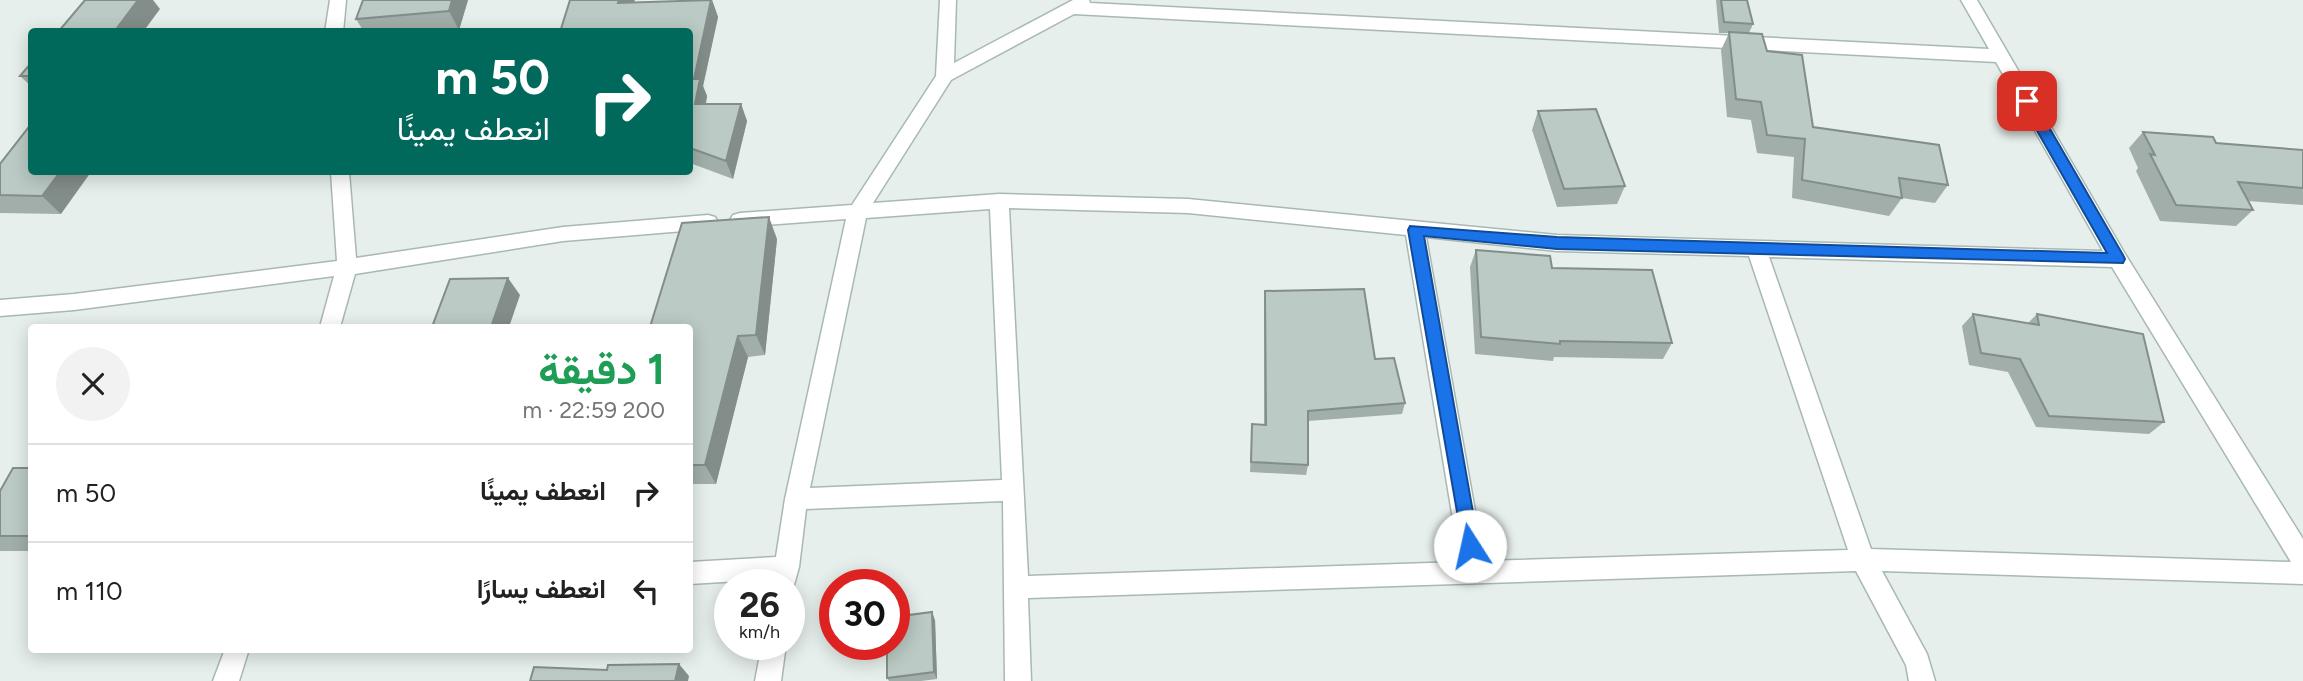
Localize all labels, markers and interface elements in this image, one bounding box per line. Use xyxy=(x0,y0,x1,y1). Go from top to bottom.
text: 50 m xyxy=(435,47,550,106)
icon: right xyxy=(574,56,665,147)
pin xyxy=(1997,71,2057,131)
icon: arrive xyxy=(2008,82,2046,120)
text: انعطف يمينًا xyxy=(397,110,550,148)
text: 1 دقيقة xyxy=(538,344,665,395)
button: close xyxy=(56,347,130,421)
text: 200 m · 22:59 xyxy=(522,396,665,424)
icon: right xyxy=(627,474,665,512)
text: انعطف يمينًا xyxy=(480,475,606,507)
text: 50 m xyxy=(56,477,116,509)
position arrow xyxy=(1433,509,1507,583)
speed limit sign: 30 xyxy=(819,569,910,660)
icon: left xyxy=(627,572,665,610)
text: انعطف يسارًا xyxy=(477,573,606,605)
text: 110 m xyxy=(56,575,123,607)
text: 26 xyxy=(739,584,780,626)
text: km/h xyxy=(739,621,780,643)

